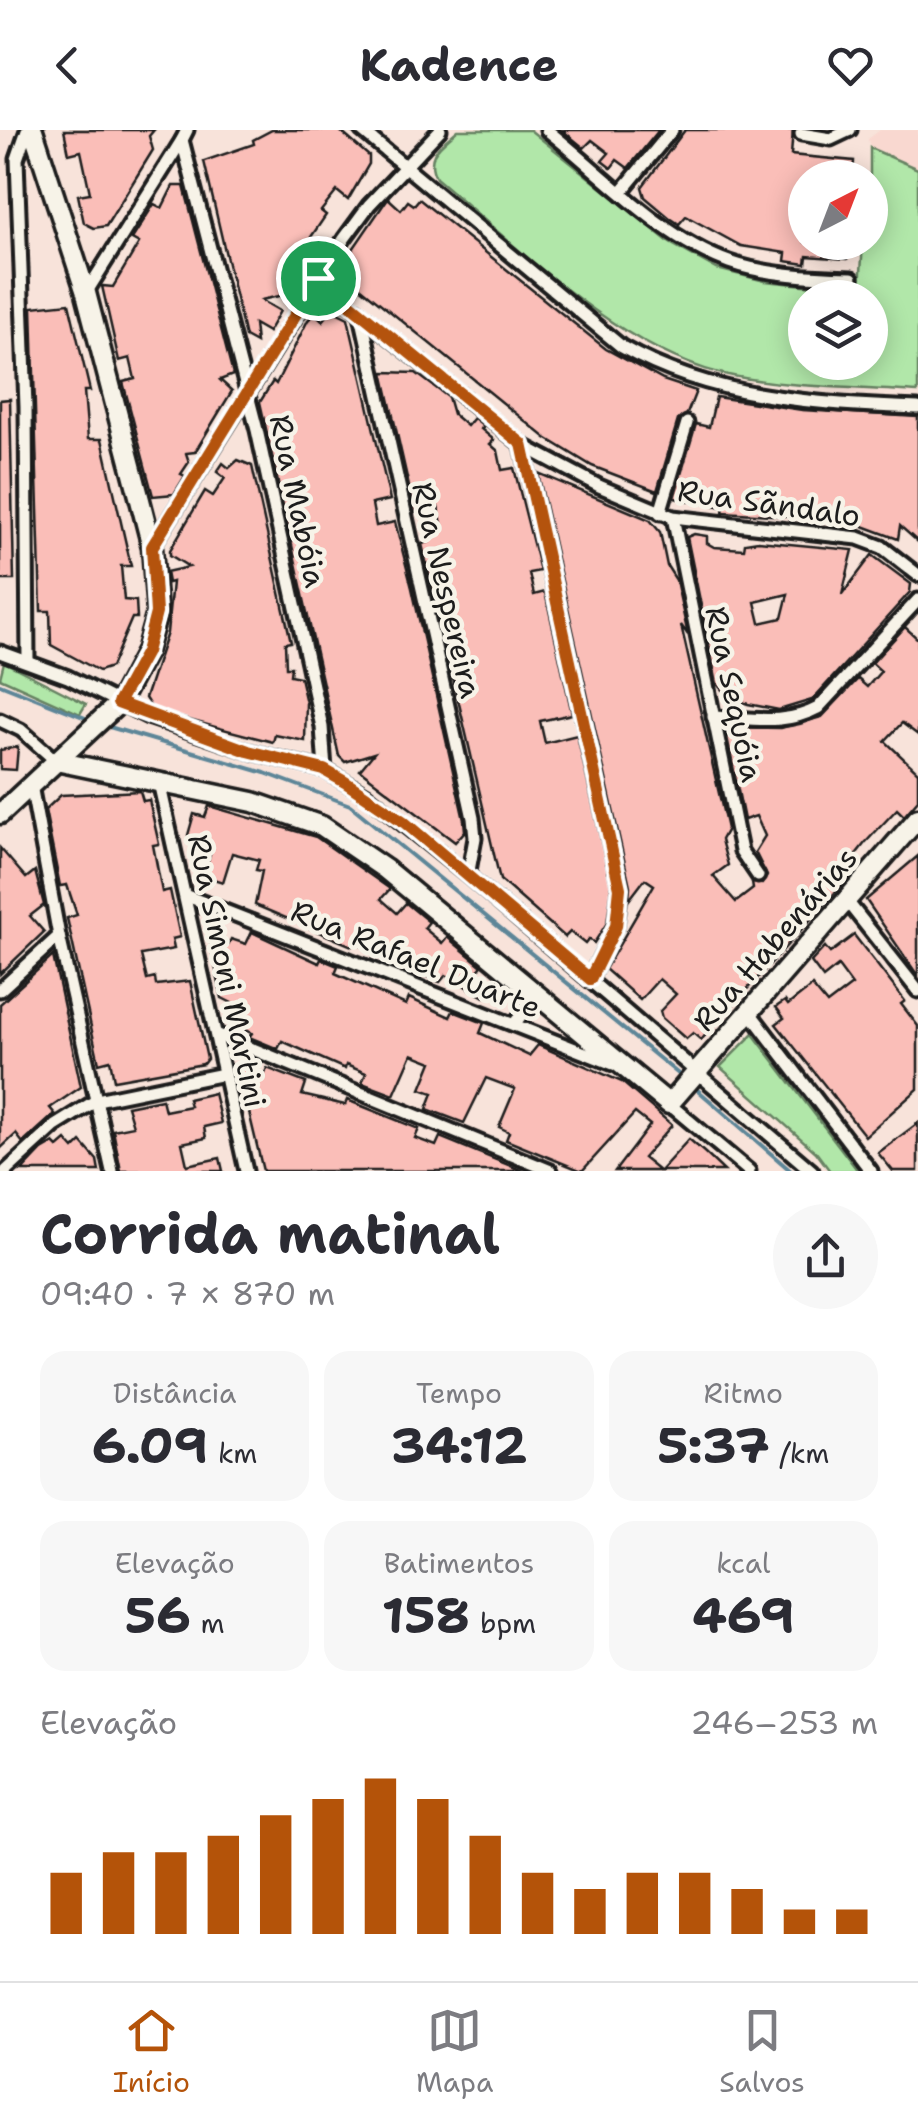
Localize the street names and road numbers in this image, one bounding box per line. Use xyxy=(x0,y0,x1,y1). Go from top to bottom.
street label: Rua Mabóia xyxy=(260,411,336,591)
street label: Rua Sãndalo xyxy=(675,470,863,536)
street label: Rua Nespereira xyxy=(402,478,492,702)
street label: Rua Sequóia xyxy=(695,603,773,786)
street label: Rua Simoni Martini xyxy=(178,830,276,1112)
street label: Rua Habenárias xyxy=(684,838,866,1040)
street label: Rua Rafael Duarte xyxy=(285,890,547,1028)

